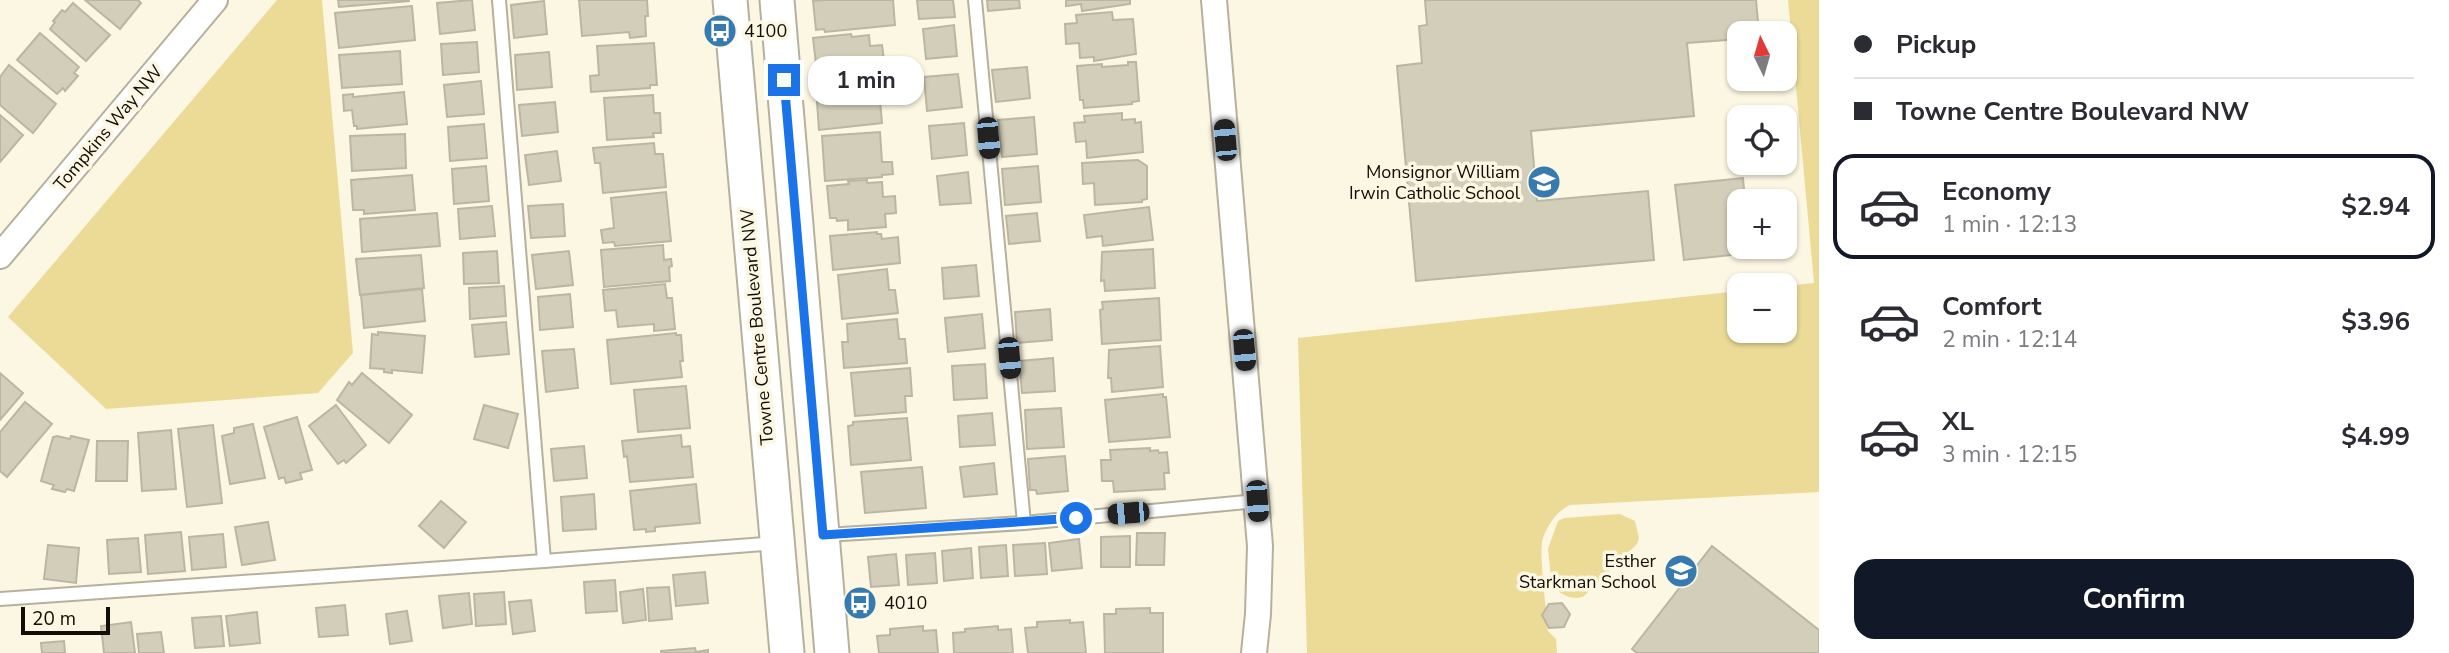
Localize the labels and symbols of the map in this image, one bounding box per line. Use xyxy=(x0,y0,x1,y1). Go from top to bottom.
bus stop icon: 4100 xyxy=(701,12,739,50)
place label: 4100 xyxy=(744,19,787,43)
north arrow xyxy=(1727,21,1797,91)
callout: 1 min xyxy=(808,56,924,104)
street label: Tompkins Way NW xyxy=(48,60,168,196)
route end xyxy=(768,64,800,96)
car xyxy=(976,116,1001,160)
car xyxy=(1213,118,1238,162)
place label: Monsignor William Irwin Catholic School xyxy=(1349,160,1521,205)
school or university icon: Monsignor William Irwin Catholic School xyxy=(1525,163,1563,201)
street label: Towne Centre Boulevard NW xyxy=(735,208,779,446)
car xyxy=(1232,328,1257,372)
car xyxy=(997,336,1022,380)
car xyxy=(1246,479,1269,523)
car xyxy=(1107,501,1150,525)
route start xyxy=(1060,502,1092,534)
place label: Esther Starkman School xyxy=(1519,549,1657,594)
school or university icon: Esther Starkman School xyxy=(1662,552,1700,590)
bus stop icon: 4010 xyxy=(841,584,879,622)
place label: 4010 xyxy=(884,591,927,615)
scale bar xyxy=(21,604,110,636)

